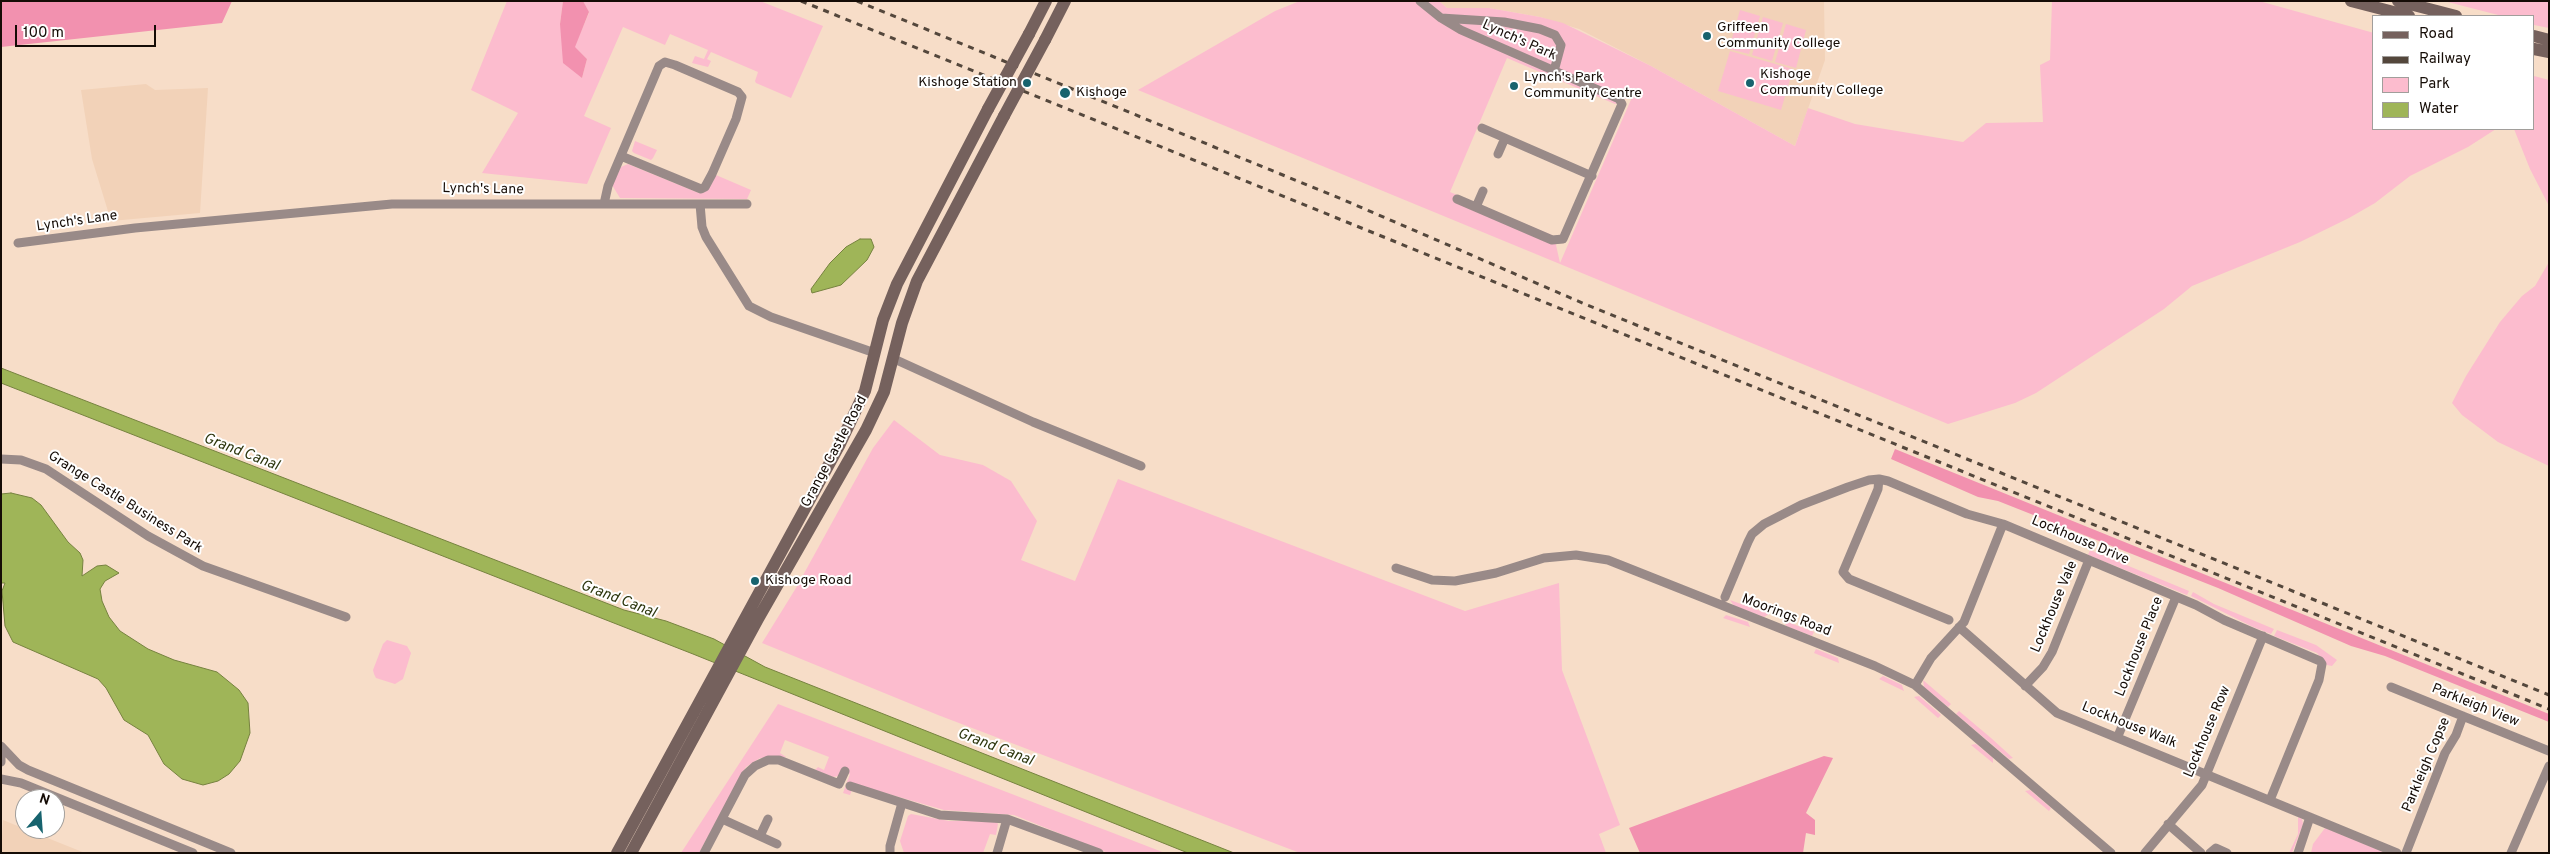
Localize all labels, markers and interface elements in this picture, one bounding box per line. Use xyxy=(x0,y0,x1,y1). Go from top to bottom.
scale bar xyxy=(18,15,159,47)
legend xyxy=(2372,15,2535,130)
street label: Lynch's Park xyxy=(1479,17,1559,65)
place label: Griffeen Community College xyxy=(1717,20,1840,52)
text: 100 m xyxy=(23,24,64,43)
text: Road xyxy=(2419,25,2454,44)
marker: Griffeen Community College xyxy=(1701,30,1713,42)
text: Railway xyxy=(2419,50,2471,69)
place label: Kishoge Community College xyxy=(1760,67,1883,100)
place label: Lynch's Park Community Centre xyxy=(1524,70,1642,102)
place label: Kishoge Station xyxy=(918,75,1017,91)
text: Park xyxy=(2419,75,2450,94)
marker: Kishoge Station xyxy=(1021,77,1033,89)
marker: Kishoge Community College xyxy=(1744,77,1756,89)
marker: Lynch's Park Community Centre xyxy=(1508,80,1520,92)
place label: Kishoge xyxy=(1076,85,1127,101)
marker: Kishoge xyxy=(1058,86,1072,100)
text: Water xyxy=(2419,100,2458,119)
street label: Lynch's Lane xyxy=(442,181,524,199)
street label: Lynch's Lane xyxy=(35,208,119,236)
street label: Grange Castle Road xyxy=(799,393,871,511)
water label: Grand Canal xyxy=(201,430,281,476)
street label: Grange Castle Business Park xyxy=(44,448,206,558)
street label: Lockhouse Drive xyxy=(2029,513,2131,569)
street label: Lockhouse Vale xyxy=(2028,559,2082,655)
place label: Kishoge Road xyxy=(765,573,852,589)
marker: Kishoge Road xyxy=(749,575,761,587)
water label: Grand Canal xyxy=(578,577,658,623)
street label: Moorings Road xyxy=(1739,591,1833,641)
street label: Lockhouse Place xyxy=(2112,595,2168,699)
street label: Parkleigh View xyxy=(2429,681,2521,731)
street label: Lockhouse Row xyxy=(2181,684,2235,780)
street label: Lockhouse Walk xyxy=(2079,699,2179,753)
street label: Parkleigh Copse xyxy=(2399,715,2455,815)
water label: Grand Canal xyxy=(955,725,1035,771)
north arrow xyxy=(15,789,65,839)
text: N xyxy=(37,791,52,810)

